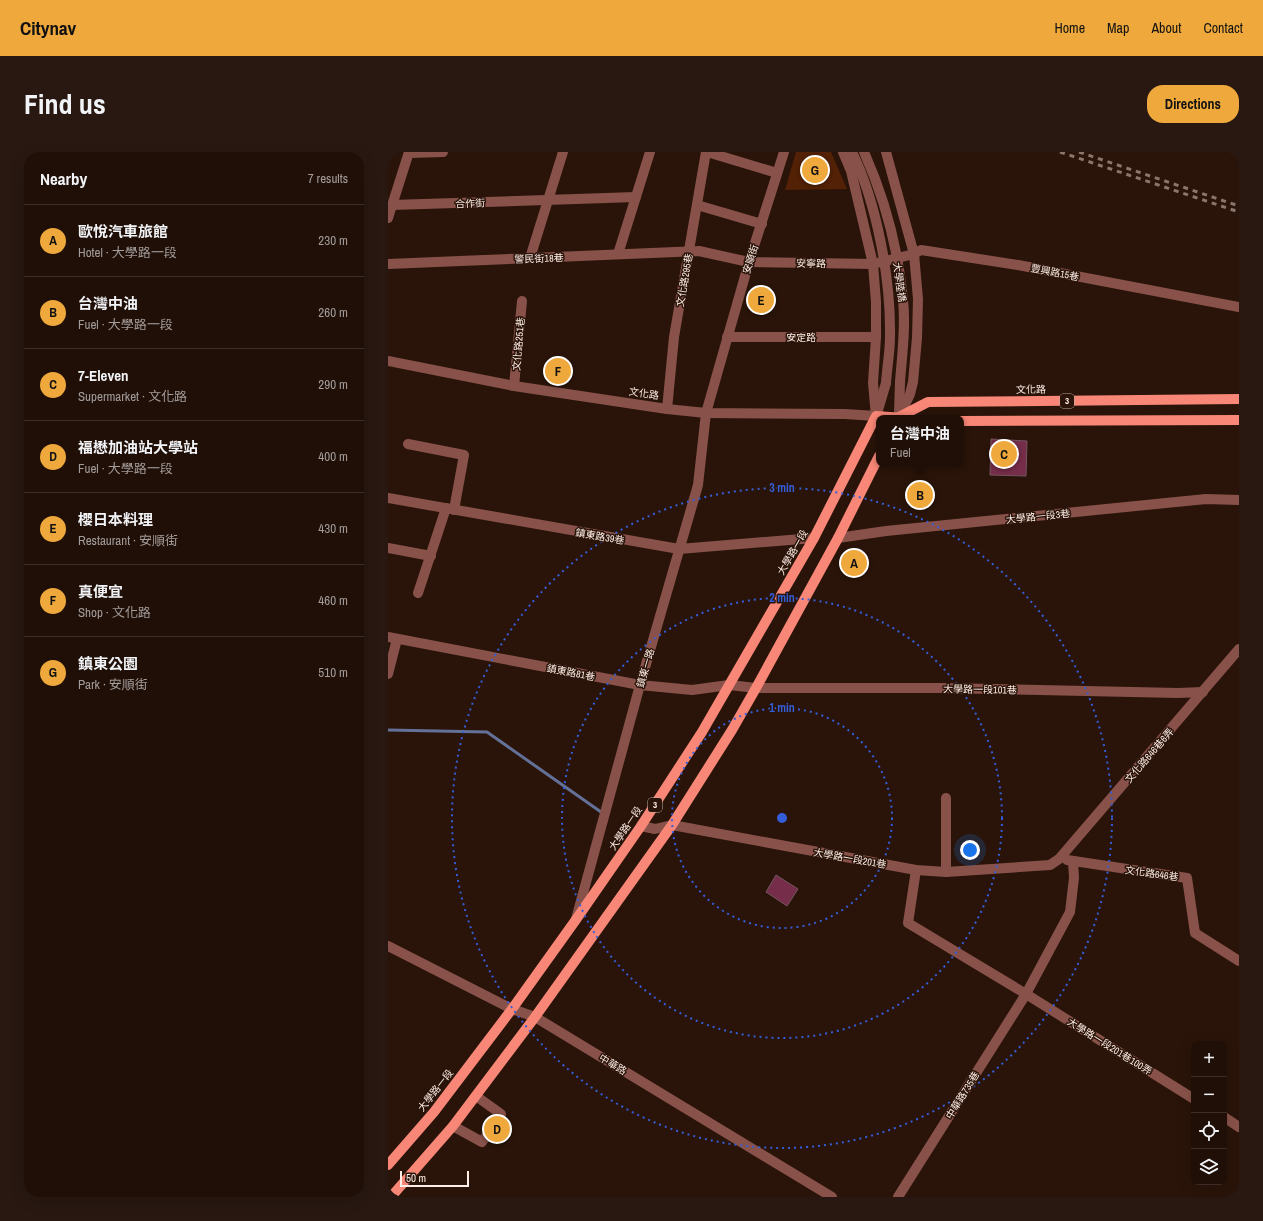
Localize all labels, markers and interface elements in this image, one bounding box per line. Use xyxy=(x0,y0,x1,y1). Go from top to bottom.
text: Citynav xyxy=(20,15,76,41)
text: Home xyxy=(1054,19,1085,37)
text: Map xyxy=(1107,19,1129,37)
text: About xyxy=(1151,19,1181,37)
text: Contact xyxy=(1203,19,1243,37)
text: Find us xyxy=(24,85,106,123)
button: Directions xyxy=(1147,85,1239,123)
pin: G xyxy=(802,155,828,185)
text: Nearby xyxy=(40,167,87,190)
text: 7 results xyxy=(308,170,348,187)
street label: 合作街 xyxy=(455,196,485,211)
text: 歐悅汽車旅館 xyxy=(78,221,168,242)
text: A xyxy=(49,232,57,249)
text: 230 m xyxy=(318,232,348,249)
street label: 安順街 xyxy=(740,243,761,275)
text: Hotel · 大學路一段 xyxy=(78,244,177,261)
street label: 警民街18巷 xyxy=(514,251,564,266)
street label: 文化路295巷 xyxy=(673,253,696,308)
street label: 安寧路 xyxy=(796,257,826,270)
street label: 大學陸橋 xyxy=(890,261,909,303)
street label: 豐興路15巷 xyxy=(1030,261,1080,284)
pin: E xyxy=(748,285,774,315)
text: 台灣中油 xyxy=(78,293,138,314)
text: B xyxy=(49,304,57,321)
text: 260 m xyxy=(318,304,348,321)
text: Fuel · 大學路一段 xyxy=(78,316,173,333)
street label: 文化路251巷 xyxy=(510,317,527,371)
street label: 安定路 xyxy=(786,331,816,344)
pin: F xyxy=(545,356,571,386)
text: 7-Eleven xyxy=(78,365,129,386)
text: C xyxy=(49,376,57,393)
text: 290 m xyxy=(318,376,348,393)
street label: 文化路 xyxy=(1016,383,1046,396)
street label: 文化路 xyxy=(628,385,660,402)
text: Supermarket · 文化路 xyxy=(78,388,187,405)
road number: 3 xyxy=(1060,394,1074,408)
popup xyxy=(876,415,964,467)
text: 台灣中油 xyxy=(890,423,950,444)
text: 福懋加油站大學站 xyxy=(78,437,198,458)
pin: C xyxy=(991,439,1017,469)
text: Fuel xyxy=(890,444,911,461)
text: D xyxy=(49,448,57,465)
text: 400 m xyxy=(318,448,348,465)
text: Fuel · 大學路一段 xyxy=(78,460,173,477)
text: 3 min xyxy=(769,480,795,496)
pin: B xyxy=(907,480,933,510)
street label: 大學路一段3巷 xyxy=(1005,507,1071,526)
text: 櫻日本料理 xyxy=(78,509,153,530)
text: E xyxy=(49,520,57,537)
text: 430 m xyxy=(318,520,348,537)
street label: 鎮東路39巷 xyxy=(575,526,625,547)
street label: 大學路一段 xyxy=(774,527,811,577)
text: Restaurant · 安順街 xyxy=(78,532,178,549)
pin: A xyxy=(841,548,867,578)
text: 真便宜 xyxy=(78,581,123,602)
text: 2 min xyxy=(769,590,795,606)
text: F xyxy=(50,592,56,609)
text: 460 m xyxy=(318,592,348,609)
text: Shop · 文化路 xyxy=(78,604,151,621)
street label: 鎮東一路 xyxy=(634,647,657,689)
text: 鎮東公園 xyxy=(78,653,138,674)
street label: 鎮東路81巷 xyxy=(546,661,596,684)
text: G xyxy=(49,664,57,681)
text: 510 m xyxy=(318,664,348,681)
text: Park · 安順街 xyxy=(78,676,148,693)
street label: 大學路一段101巷 xyxy=(943,682,1017,697)
text: 1 min xyxy=(769,700,795,716)
street label: 文化路646巷6弄 xyxy=(1122,725,1177,785)
road number: 3 xyxy=(648,798,662,812)
street label: 大學路一段 xyxy=(606,804,645,853)
centre of rings xyxy=(775,811,789,825)
your location xyxy=(960,840,980,860)
street label: 大學路一段201巷 xyxy=(813,846,887,871)
street label: 文化路646巷 xyxy=(1124,863,1179,884)
street label: 大學路一段201巷100弄 xyxy=(1065,1015,1154,1078)
map controls xyxy=(1191,1041,1227,1185)
button: + xyxy=(1191,1041,1227,1077)
street label: 中華路 xyxy=(597,1051,629,1078)
street label: 大學路一段 xyxy=(415,1067,456,1114)
street label: 中華路735巷 xyxy=(943,1069,982,1121)
button: − xyxy=(1191,1077,1227,1113)
button: locate xyxy=(1191,1113,1227,1149)
pin: D xyxy=(484,1114,510,1144)
button: layers xyxy=(1191,1149,1227,1185)
scale bar xyxy=(400,1169,469,1188)
text: 50 m xyxy=(406,1171,426,1185)

